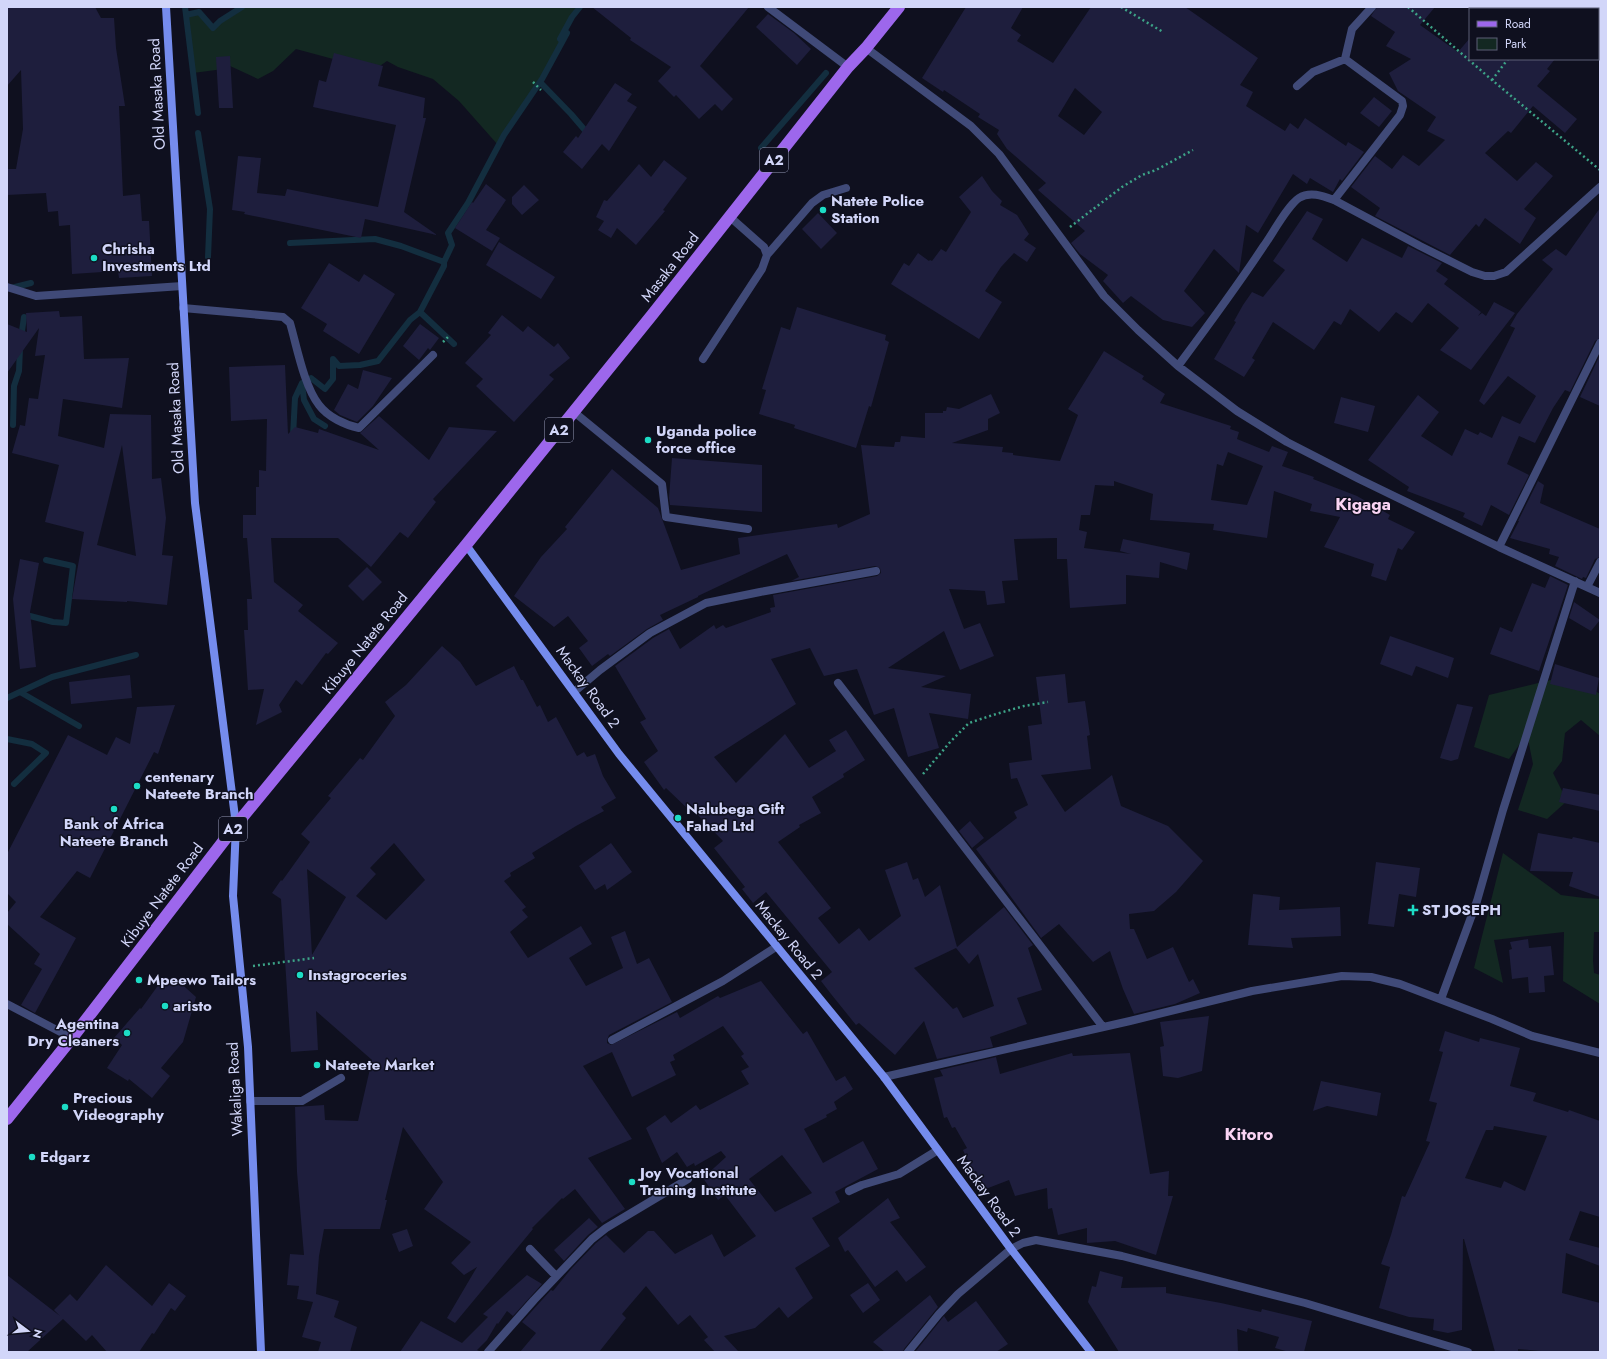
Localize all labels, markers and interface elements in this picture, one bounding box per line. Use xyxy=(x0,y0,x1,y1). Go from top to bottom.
legend xyxy=(1469,8,1599,60)
text: Road xyxy=(1505,15,1531,33)
text: Park xyxy=(1505,35,1527,53)
street label: Old Masaka Road xyxy=(143,38,171,150)
road number: A2 xyxy=(760,148,788,172)
place label: Natete Police Station xyxy=(831,190,925,229)
marker: Natete Police Station xyxy=(818,205,828,215)
street label: Masaka Road xyxy=(636,227,704,307)
place label: Chrisha Investments Ltd xyxy=(102,238,211,277)
marker: Chrisha Investments Ltd xyxy=(89,253,99,263)
street label: Old Masaka Road xyxy=(162,362,190,474)
road number: A2 xyxy=(545,418,573,442)
place label: Uganda police force office xyxy=(656,420,757,459)
marker: Uganda police force office xyxy=(643,435,653,445)
district label: Kigaga xyxy=(1335,492,1391,516)
street label: Kibuye Natete Road xyxy=(317,587,413,699)
street label: Mackay Road 2 xyxy=(551,641,625,733)
place label: centenary Nateete Branch xyxy=(145,766,254,805)
marker: centenary Nateete Branch xyxy=(132,781,142,791)
place label: Nalubega Gift Fahad Ltd xyxy=(686,798,785,837)
marker: Bank of Africa Nateete Branch xyxy=(109,804,119,814)
place label: Bank of Africa Nateete Branch xyxy=(60,813,168,852)
marker: Nalubega Gift Fahad Ltd xyxy=(673,813,683,823)
road number: A2 xyxy=(219,817,247,841)
street label: Kibuye Natete Road xyxy=(115,838,209,952)
street label: Mackay Road 2 xyxy=(750,895,828,985)
place label: ST JOSEPH xyxy=(1422,899,1501,921)
marker: ST JOSEPH xyxy=(1407,904,1419,916)
place label: Instagroceries xyxy=(308,964,407,986)
place label: Mpeewo Tailors xyxy=(147,969,256,991)
marker: Instagroceries xyxy=(295,970,305,980)
marker: Mpeewo Tailors xyxy=(134,975,144,985)
place label: aristo xyxy=(173,995,212,1017)
marker: aristo xyxy=(160,1001,170,1011)
place label: Agentina Dry Cleaners xyxy=(28,1013,119,1052)
marker: Agentina Dry Cleaners xyxy=(122,1028,132,1038)
street label: Wakaliga Road xyxy=(222,1041,248,1137)
place label: Nateete Market xyxy=(325,1054,434,1076)
marker: Nateete Market xyxy=(312,1060,322,1070)
place label: Precious Videography xyxy=(72,1087,164,1126)
marker: Precious Videography xyxy=(60,1102,70,1112)
district label: Kitoro xyxy=(1225,1122,1273,1146)
place label: Edgarz xyxy=(40,1146,90,1168)
street label: Mackay Road 2 xyxy=(952,1150,1026,1242)
marker: Edgarz xyxy=(27,1152,37,1162)
place label: Joy Vocational Training Institute xyxy=(637,1162,757,1201)
marker: Joy Vocational Training Institute xyxy=(627,1177,637,1187)
north arrow xyxy=(8,1311,48,1351)
text: N xyxy=(29,1327,47,1340)

